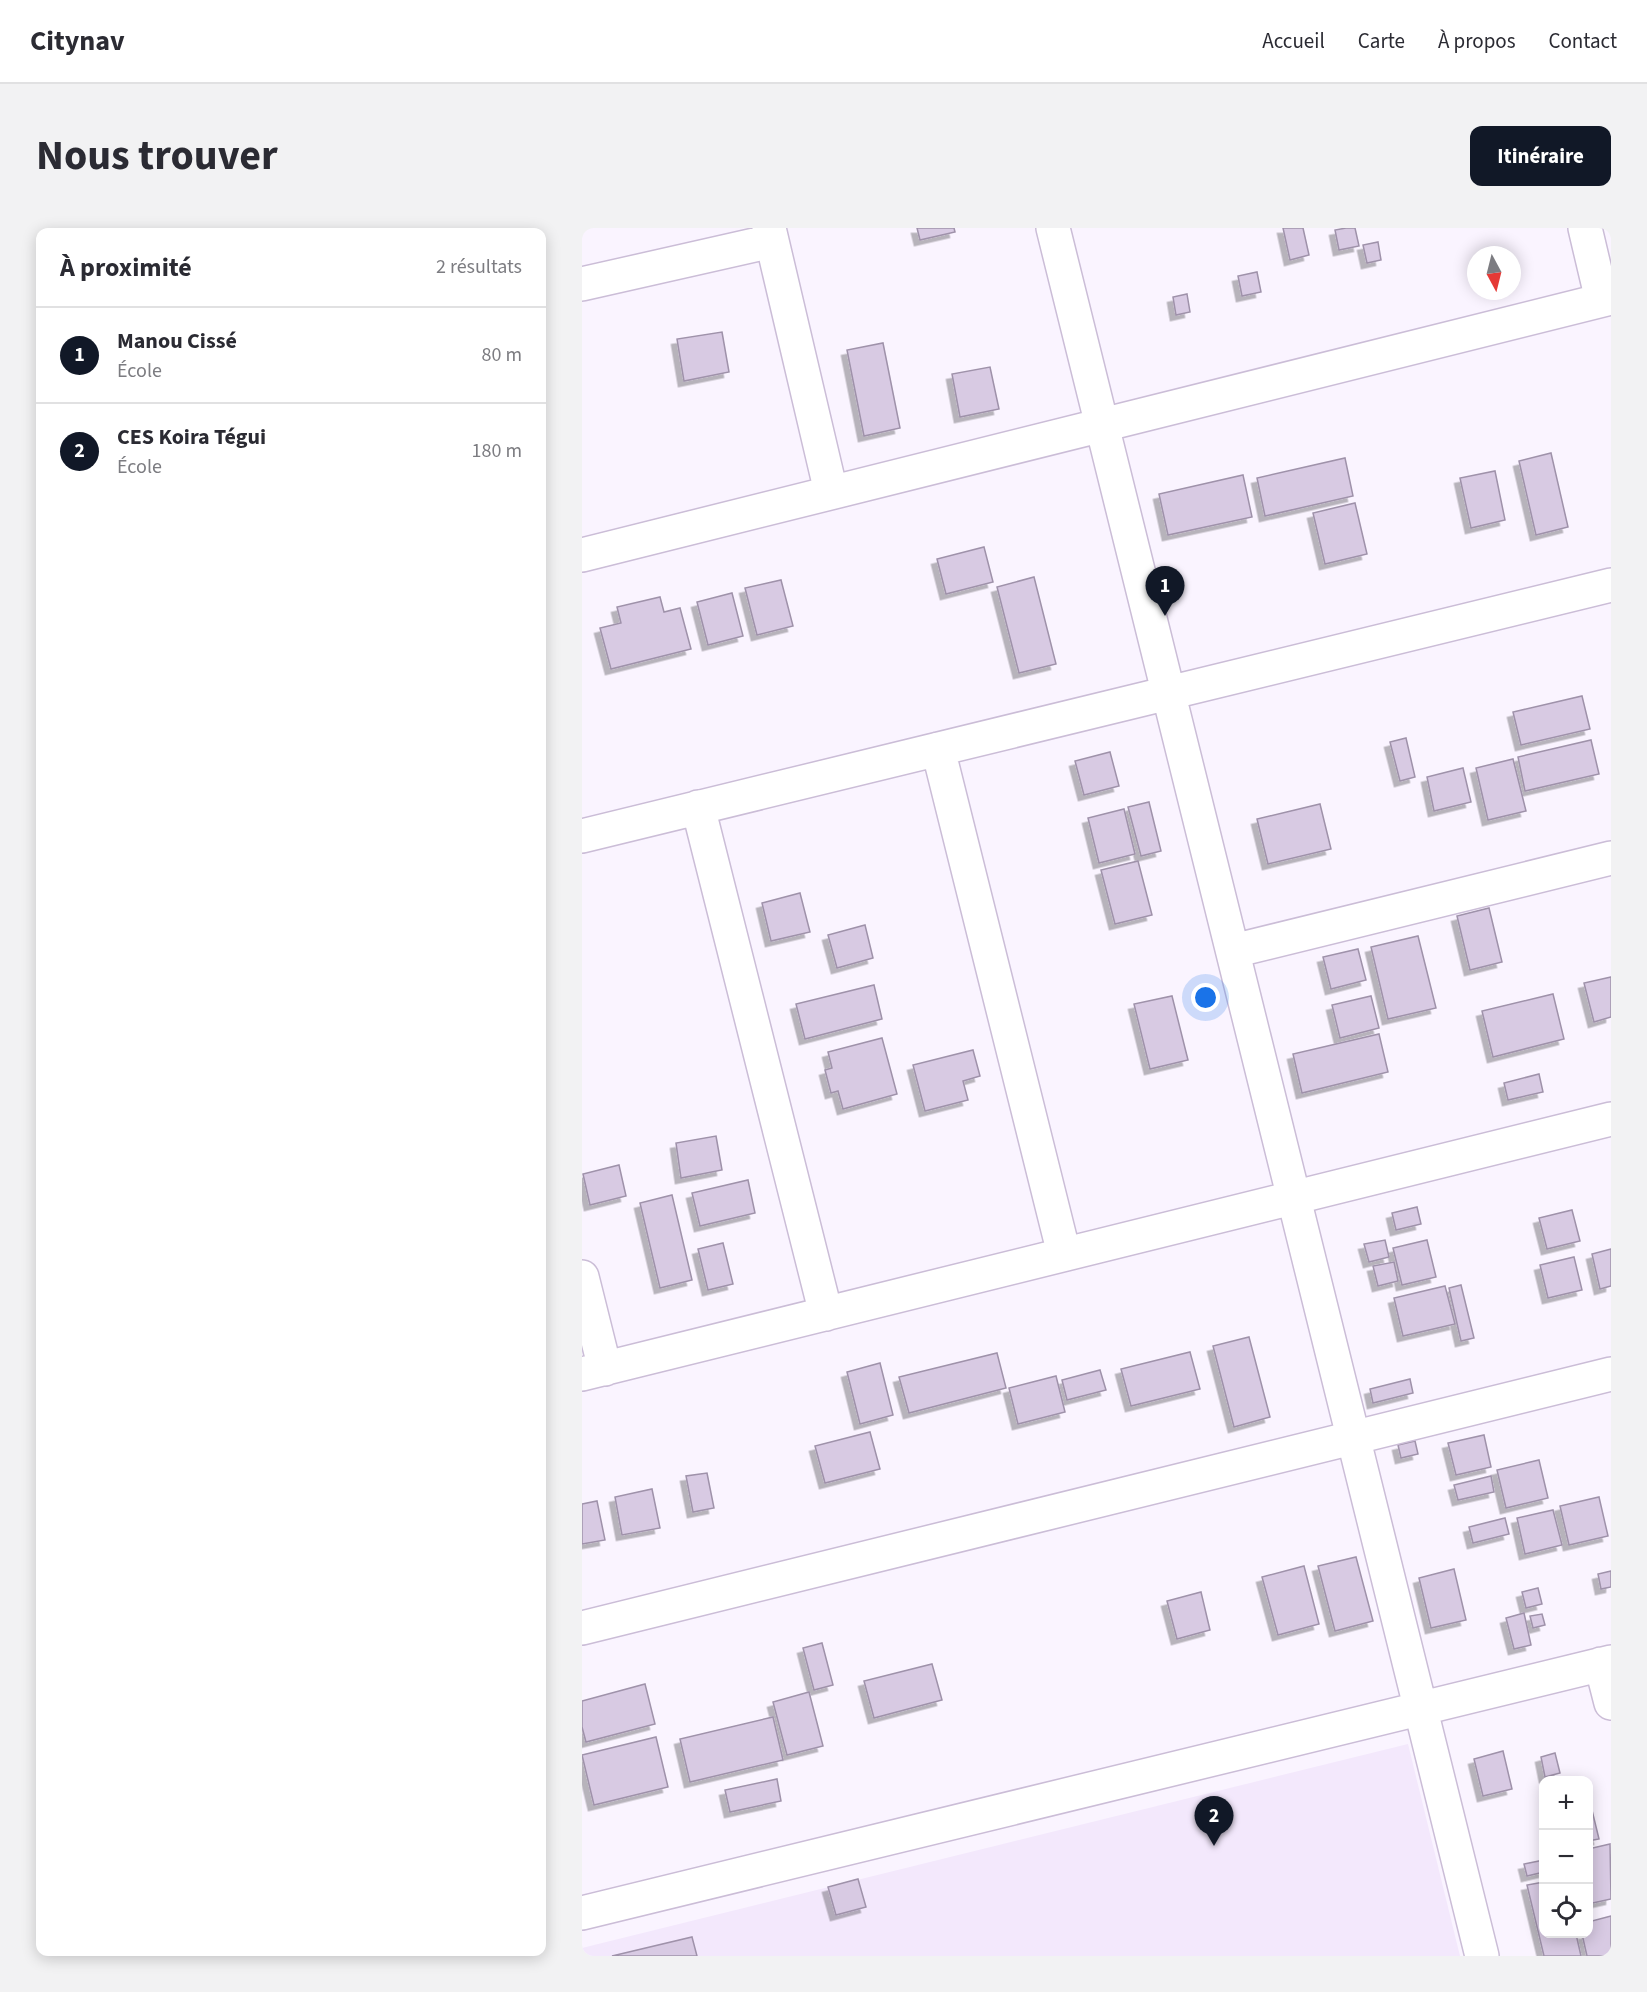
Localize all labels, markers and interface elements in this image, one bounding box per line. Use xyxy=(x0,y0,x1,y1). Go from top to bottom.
text: Citynav xyxy=(30,21,125,61)
text: Accueil xyxy=(1262,26,1325,56)
text: Carte xyxy=(1358,26,1405,56)
text: À propos xyxy=(1438,26,1515,56)
text: Contact xyxy=(1548,26,1617,56)
text: Nous trouver xyxy=(36,126,278,186)
button: Itinéraire xyxy=(1470,126,1611,186)
north arrow xyxy=(1467,246,1521,300)
text: À proximité xyxy=(60,249,192,286)
text: 2 résultats xyxy=(436,253,522,281)
text: Manou Cissé xyxy=(117,325,237,357)
text: 1 xyxy=(74,341,85,369)
text: 80 m xyxy=(482,341,522,369)
text: École xyxy=(117,357,162,385)
text: CES Koira Tégui xyxy=(117,421,266,453)
text: 2 xyxy=(74,437,85,465)
text: 180 m xyxy=(472,437,522,465)
text: École xyxy=(117,453,162,481)
pin: 1 xyxy=(1146,566,1184,616)
your location xyxy=(1191,983,1220,1012)
map controls xyxy=(1539,1776,1593,1938)
button: + xyxy=(1539,1776,1593,1830)
pin: 2 xyxy=(1194,1796,1234,1846)
button: − xyxy=(1539,1830,1593,1884)
button: locate xyxy=(1539,1884,1593,1938)

